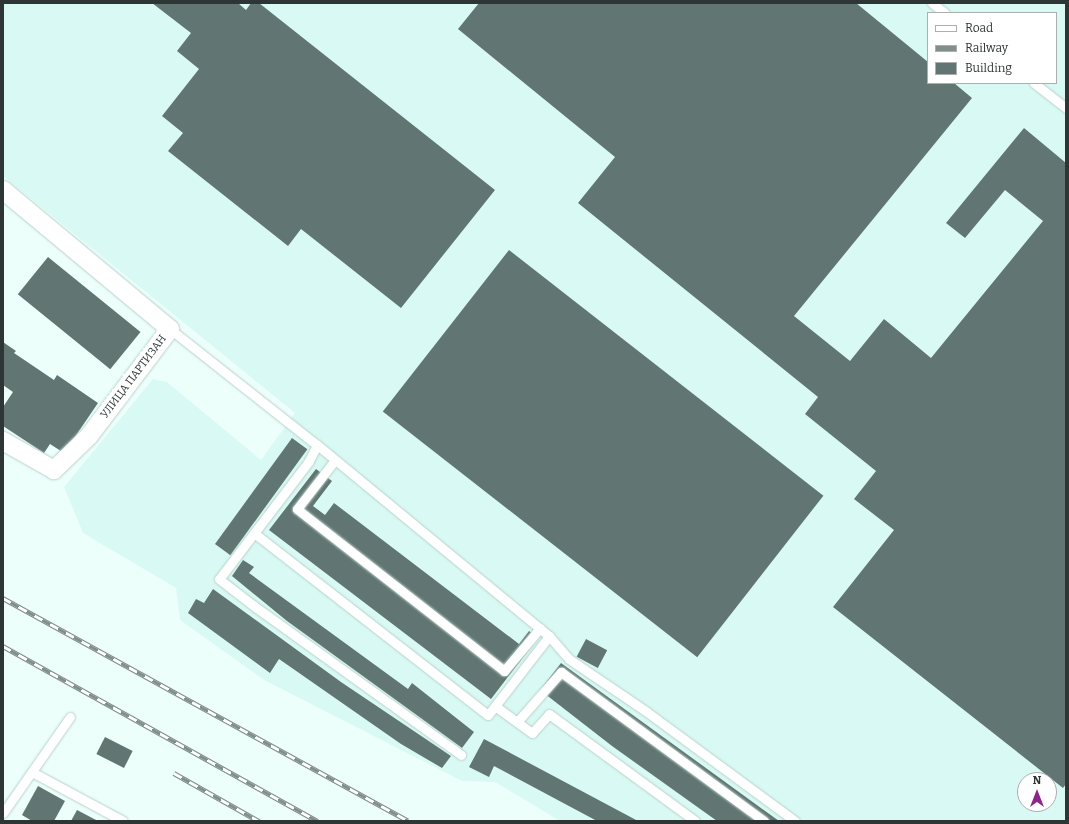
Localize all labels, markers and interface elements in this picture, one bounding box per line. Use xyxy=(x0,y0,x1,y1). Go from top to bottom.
legend xyxy=(927,12,1057,84)
text: Road xyxy=(965,21,993,35)
text: Railway xyxy=(965,41,1008,55)
text: Building xyxy=(965,61,1012,75)
street label: УЛИЦА ПАРТИЗАН xyxy=(98,333,170,421)
north arrow xyxy=(1017,772,1057,812)
text: N xyxy=(1033,774,1041,787)

